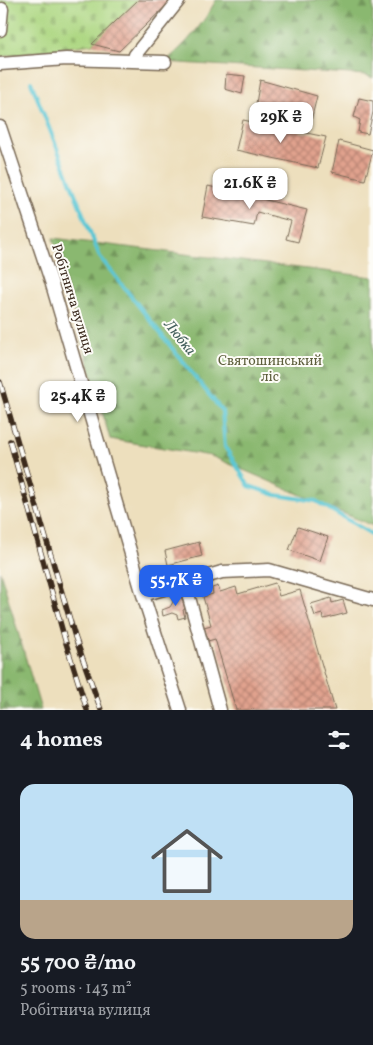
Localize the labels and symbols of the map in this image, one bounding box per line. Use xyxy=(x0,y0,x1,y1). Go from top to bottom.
pin: 29K ₴ xyxy=(246,102,316,144)
pin: 21.6K ₴ xyxy=(204,168,296,210)
street label: Робітнича вулиця xyxy=(46,242,98,356)
water label: Любка xyxy=(157,315,200,360)
park label: Святошинський ліс xyxy=(218,352,323,387)
pin: 25.4K ₴ xyxy=(32,380,124,423)
pin: 55.7K ₴ xyxy=(130,564,222,607)

